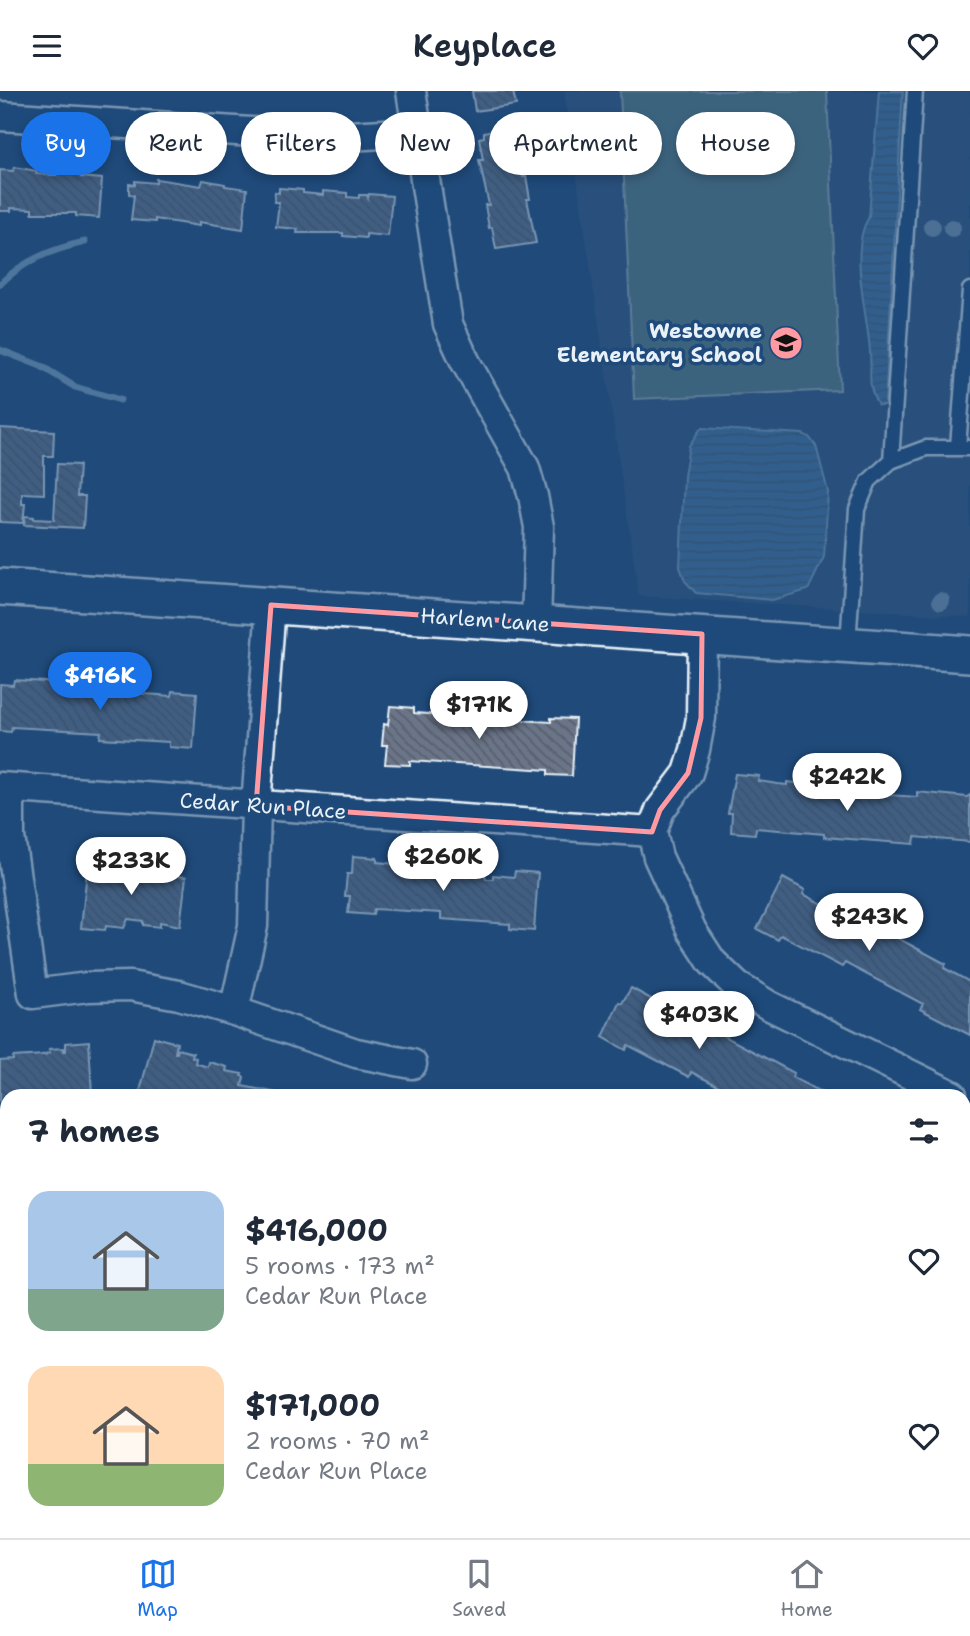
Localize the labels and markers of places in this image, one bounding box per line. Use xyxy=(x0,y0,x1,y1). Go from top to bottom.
place label: Westowne Elementary School xyxy=(557,317,762,369)
school or university icon: Westowne Elementary School xyxy=(767,324,805,362)
pin: $416K xyxy=(51,653,149,712)
pin: $171K xyxy=(430,681,528,741)
pin: $242K xyxy=(798,753,896,813)
pin: $260K xyxy=(394,833,492,893)
pin: $233K xyxy=(82,837,180,897)
pin: $243K xyxy=(820,893,918,953)
pin: $403K xyxy=(650,991,748,1051)

